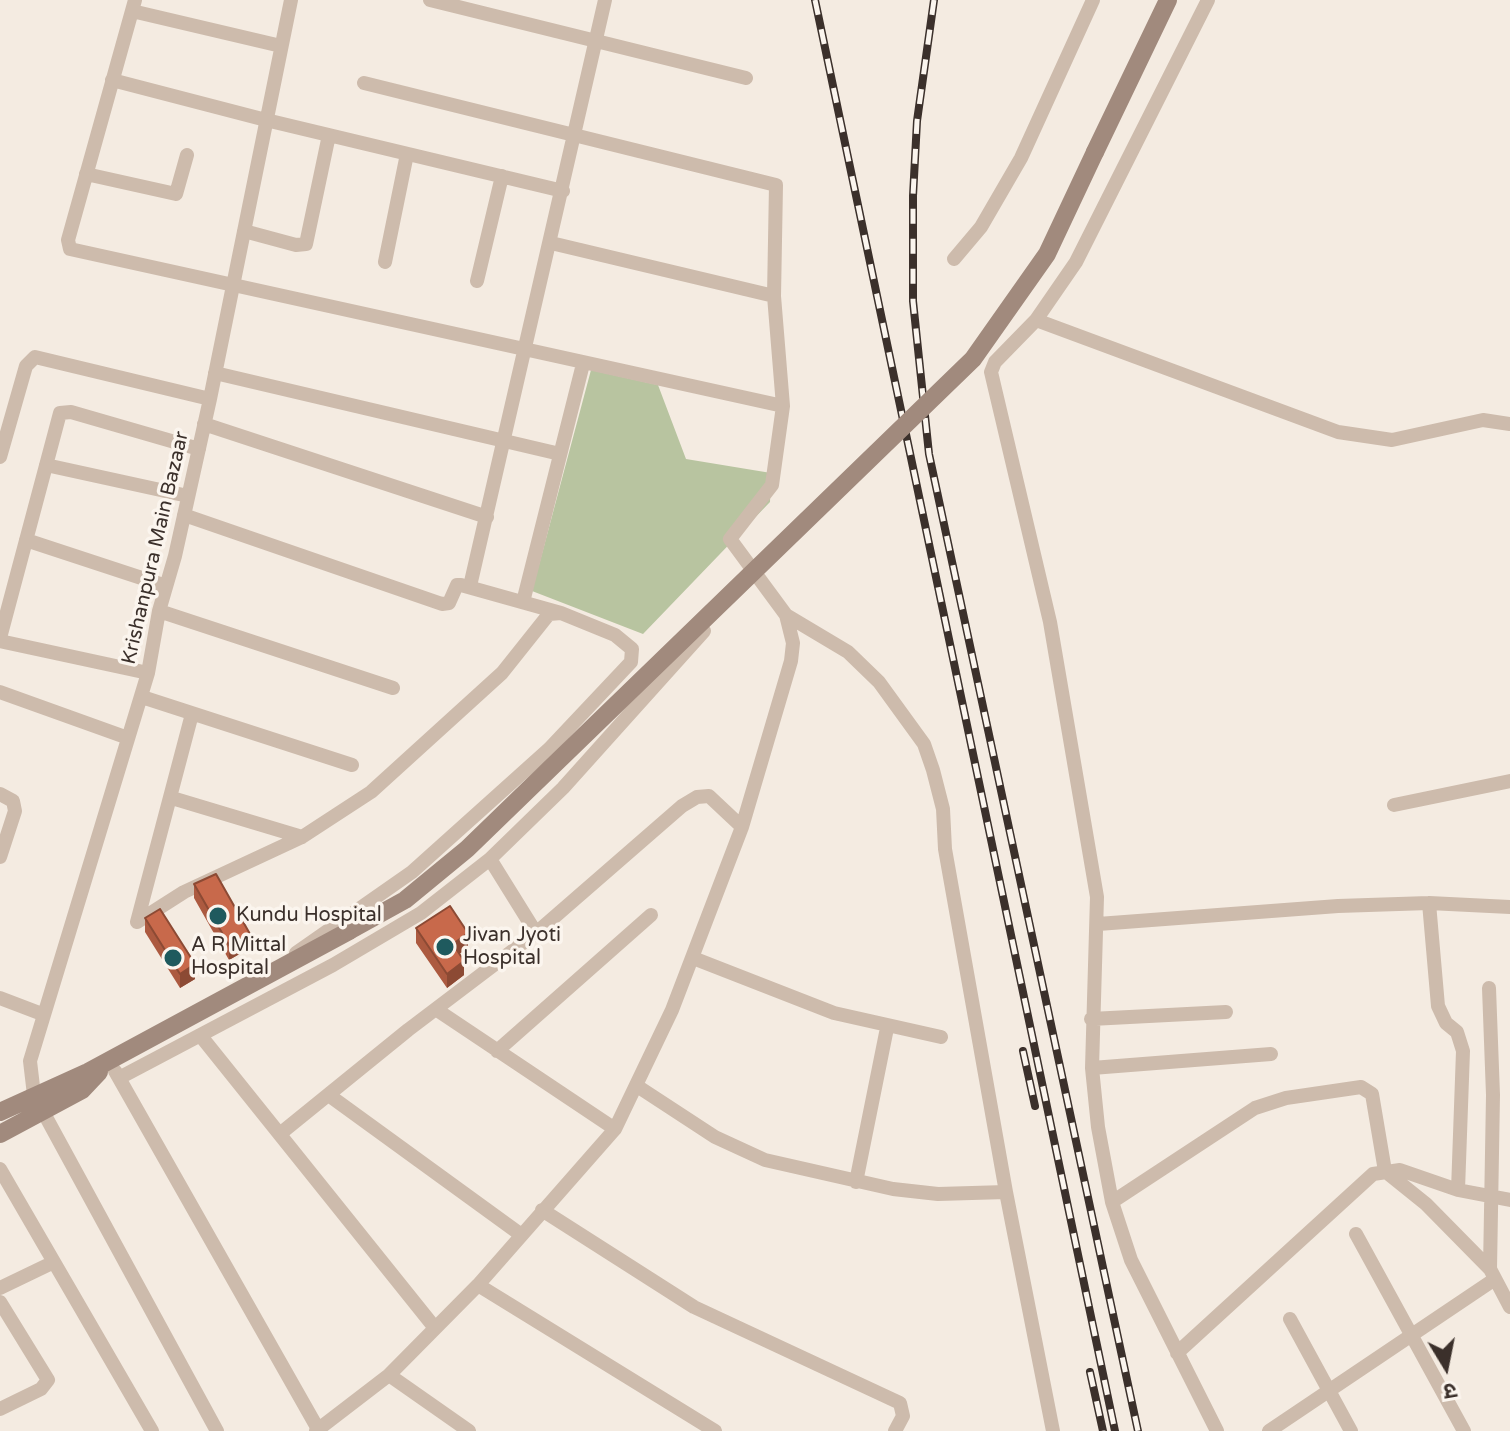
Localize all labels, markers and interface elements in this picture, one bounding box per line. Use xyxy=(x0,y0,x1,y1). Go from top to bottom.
street label: Krishanpura Main Bazaar xyxy=(118,429,194,667)
place label: Kundu Hospital xyxy=(236,904,382,928)
marker: Kundu Hospital xyxy=(207,905,229,927)
place label: Jivan Jyoti Hospital xyxy=(463,924,561,971)
place label: A R Mittal Hospital xyxy=(191,934,286,981)
marker: Jivan Jyoti Hospital xyxy=(434,936,456,958)
marker: A R Mittal Hospital xyxy=(162,947,184,969)
north arrow xyxy=(1406,1327,1486,1407)
text: उ xyxy=(1442,1377,1459,1405)

